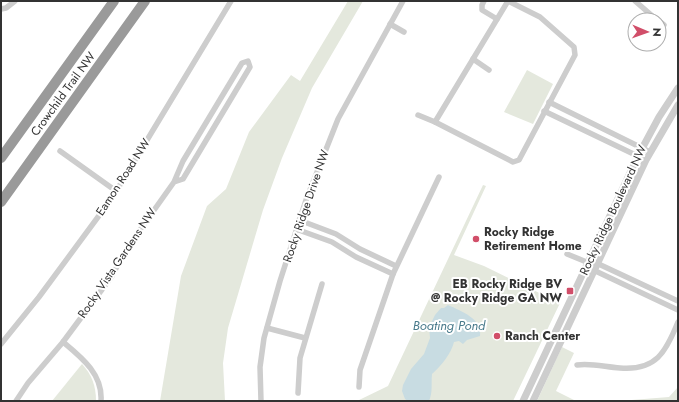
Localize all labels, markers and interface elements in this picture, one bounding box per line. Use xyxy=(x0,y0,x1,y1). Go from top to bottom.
north arrow xyxy=(627,12,667,52)
text: N xyxy=(649,28,665,37)
street label: Crowchild Trail NW xyxy=(26,48,100,140)
street label: Eamon Road NW xyxy=(91,135,155,219)
street label: Rocky Ridge Boulevard NW xyxy=(575,142,651,278)
street label: Rocky Ridge Drive NW xyxy=(278,147,334,265)
street label: Rocky Vista Gardens NW xyxy=(73,204,161,322)
place label: Rocky Ridge Retirement Home xyxy=(484,223,582,255)
marker: Rocky Ridge Retirement Home xyxy=(471,234,481,244)
place label: EB Rocky Ridge BV @ Rocky Ridge GA NW xyxy=(431,275,562,307)
marker: EB Rocky Ridge BV @ Rocky Ridge GA NW xyxy=(565,286,575,296)
water label: Boating Pond xyxy=(413,316,486,335)
place label: Ranch Center xyxy=(505,327,580,345)
marker: Ranch Center xyxy=(492,331,502,341)

